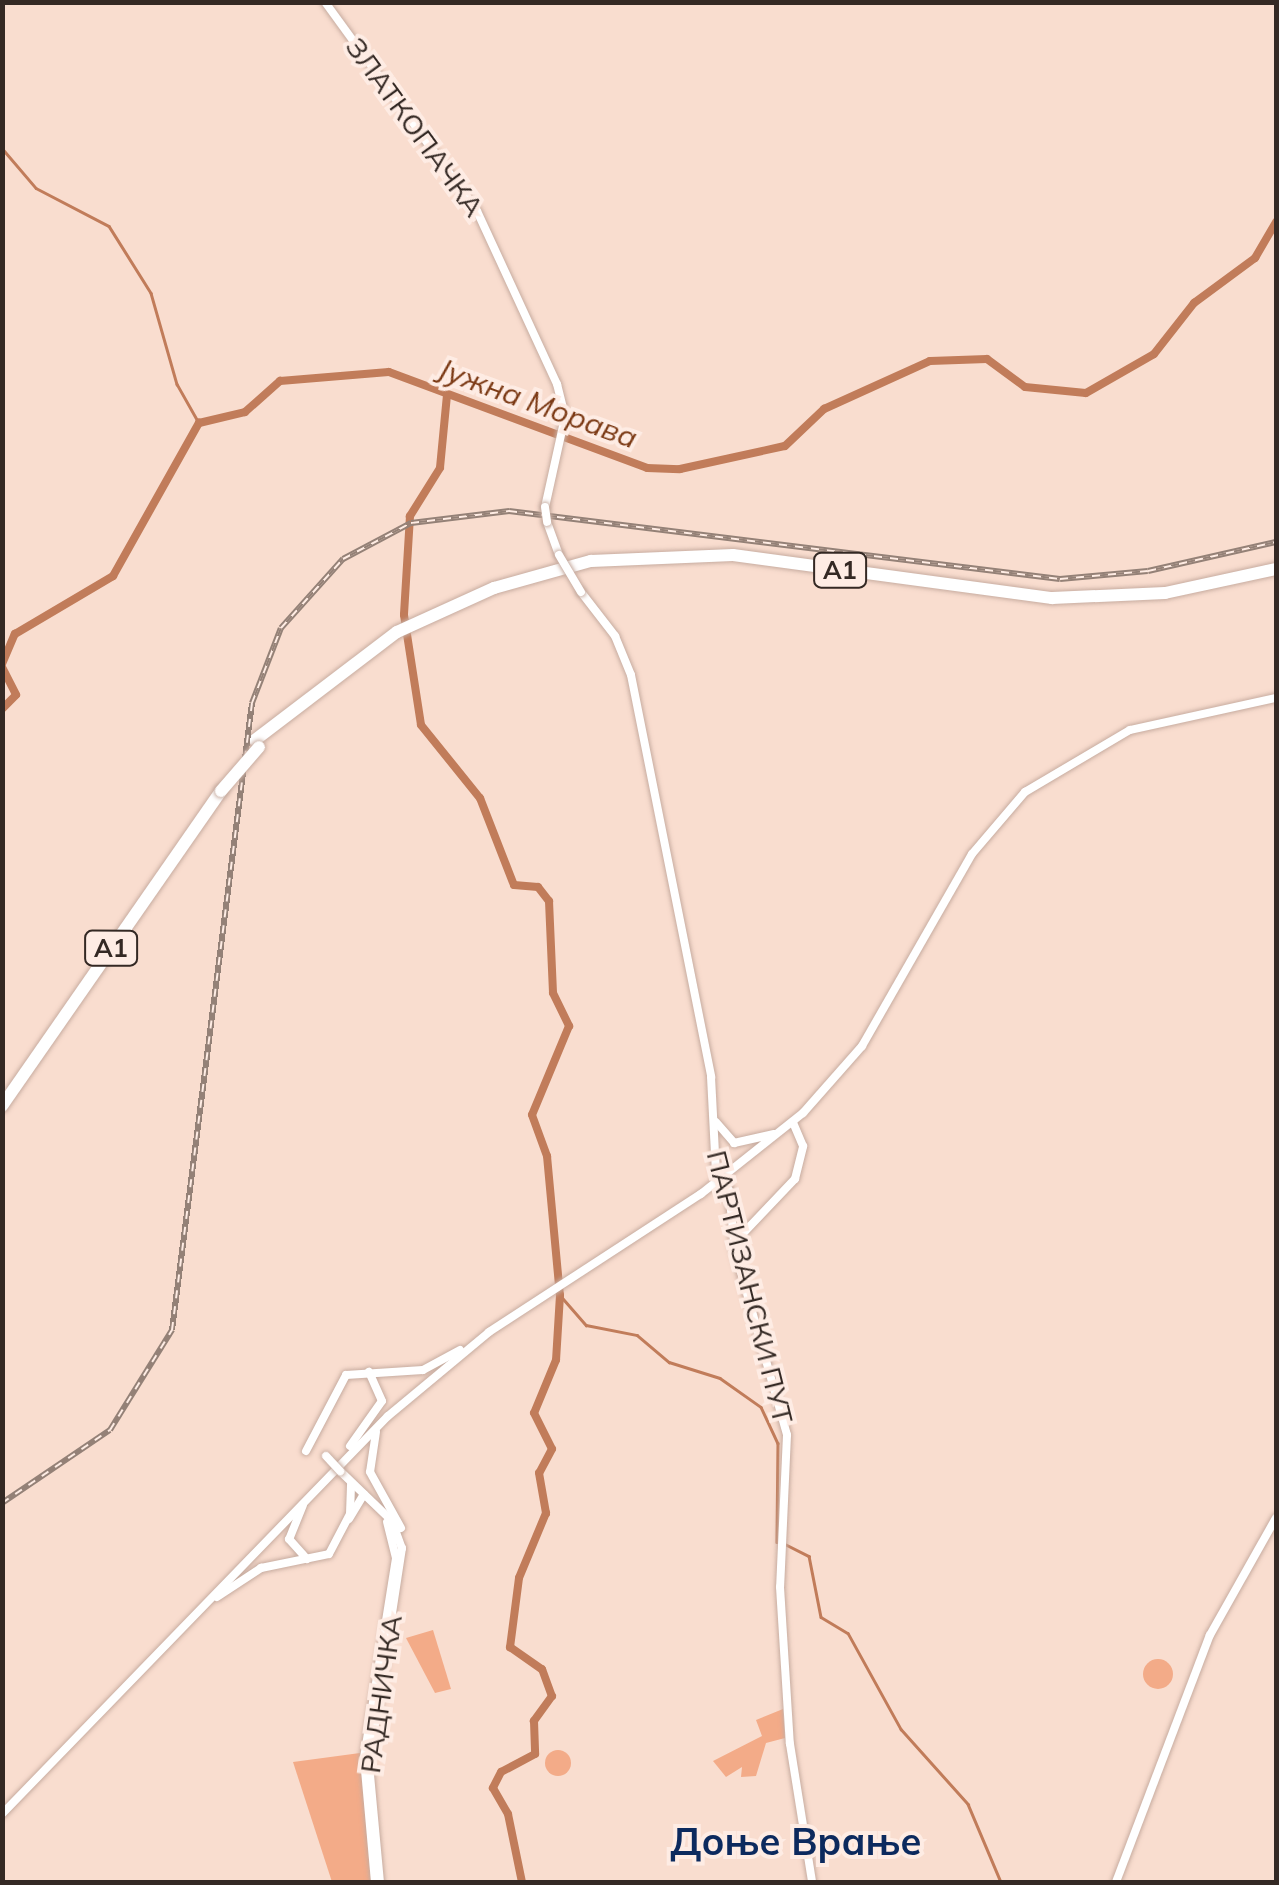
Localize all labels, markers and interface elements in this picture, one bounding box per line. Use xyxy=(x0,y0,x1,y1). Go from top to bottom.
street label: ЗЛАТКОПАЧКА xyxy=(339,31,491,223)
water label: Јужна Морава xyxy=(434,350,642,456)
road number: A1 xyxy=(812,550,868,590)
road number: A1 xyxy=(84,928,138,968)
street label: ПАРТИЗАНСКИ ПУТ xyxy=(700,1147,800,1427)
street label: РАДНИЧКА xyxy=(353,1613,409,1775)
district label: Доње Врање xyxy=(670,1819,922,1865)

